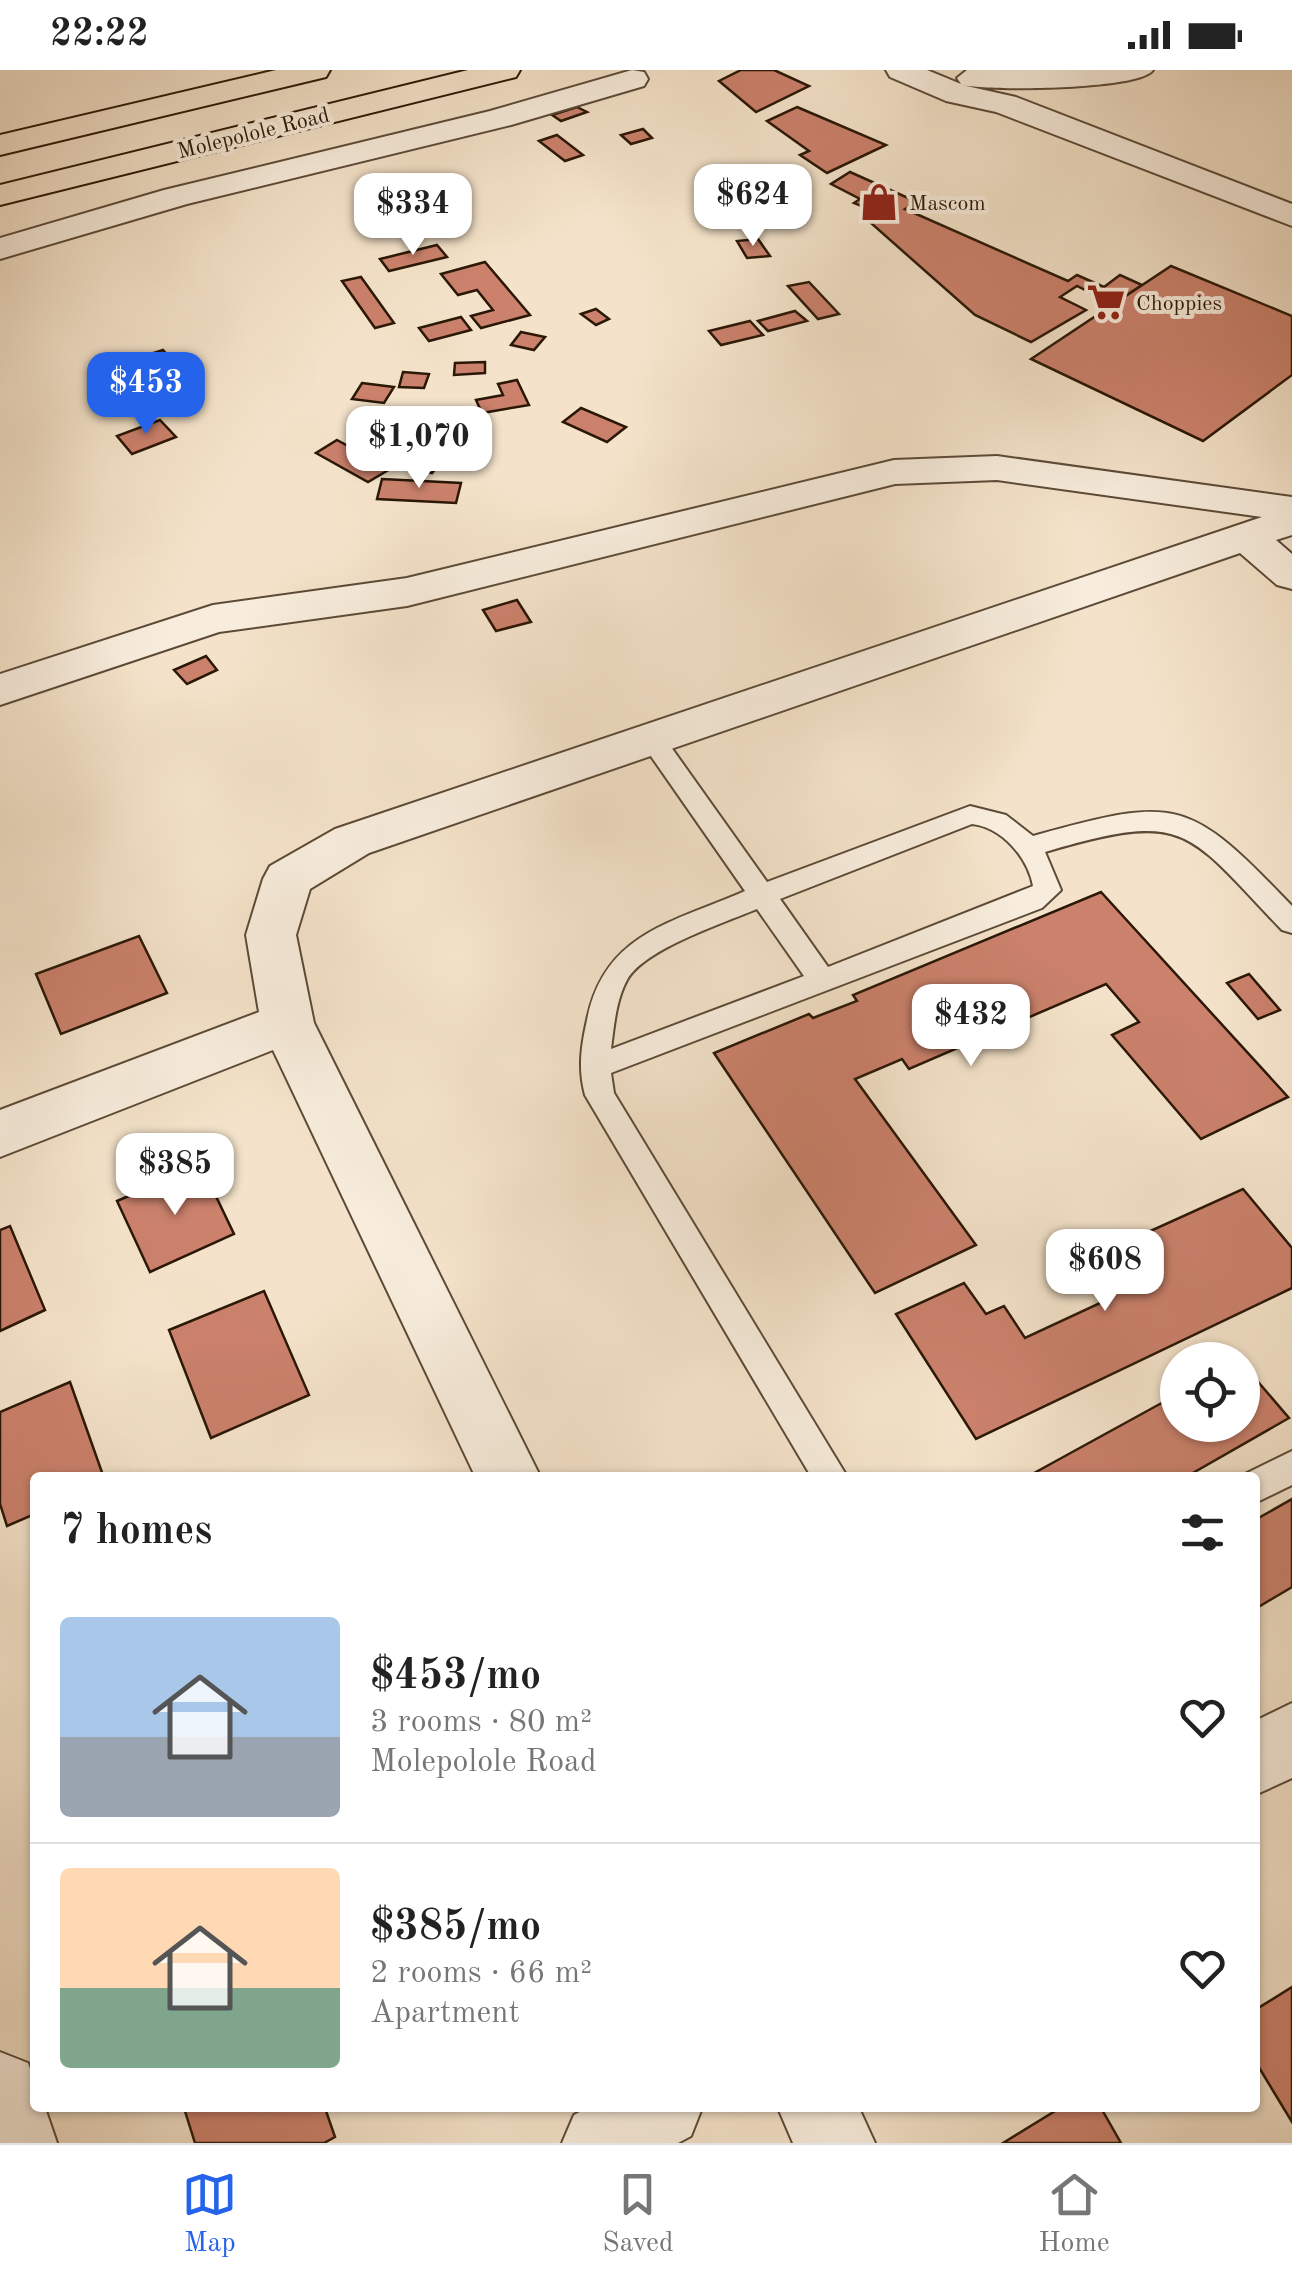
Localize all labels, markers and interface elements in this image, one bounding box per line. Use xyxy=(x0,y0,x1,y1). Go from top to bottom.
text: 22:22 xyxy=(50,16,149,54)
street label: Molepolole Road xyxy=(175,104,332,163)
pin: $624 xyxy=(694,164,812,249)
pin: $334 xyxy=(354,173,472,258)
text: $624 xyxy=(716,180,790,212)
shop icon: Mascom xyxy=(858,181,900,223)
text: $334 xyxy=(376,189,450,221)
place label: Mascom xyxy=(909,193,986,215)
supermarket icon: Choppies xyxy=(1085,281,1127,323)
place label: Choppies xyxy=(1136,293,1222,315)
pin: $453 xyxy=(87,352,205,437)
text: $453 xyxy=(109,368,183,400)
pin: $1,070 xyxy=(338,406,500,491)
text: $1,070 xyxy=(368,422,470,454)
pin: $432 xyxy=(912,984,1030,1069)
text: $432 xyxy=(934,1000,1008,1032)
pin: $385 xyxy=(116,1133,234,1218)
text: $385 xyxy=(138,1149,212,1181)
pin: $608 xyxy=(1046,1229,1164,1314)
text: $608 xyxy=(1068,1245,1142,1277)
map controls xyxy=(1160,1342,1260,1442)
button: locate xyxy=(1160,1342,1260,1442)
icon: filters xyxy=(1175,1505,1230,1560)
text: 7 homes xyxy=(60,1511,212,1553)
text: $453/mo xyxy=(370,1656,541,1698)
icon: home xyxy=(140,1657,260,1777)
icon: heart xyxy=(1175,1690,1230,1745)
text: 3 rooms · 80 m² xyxy=(370,1707,592,1739)
text: Molepolole Road xyxy=(370,1747,597,1779)
text: $385/mo xyxy=(370,1907,541,1949)
icon: home xyxy=(140,1908,260,2028)
icon: heart xyxy=(1175,1941,1230,1996)
text: 2 rooms · 66 m² xyxy=(370,1958,592,1990)
text: Apartment xyxy=(370,1998,520,2030)
tab: Map xyxy=(182,2167,237,2262)
tab: Saved xyxy=(602,2167,674,2262)
tab: Home xyxy=(1038,2167,1110,2262)

